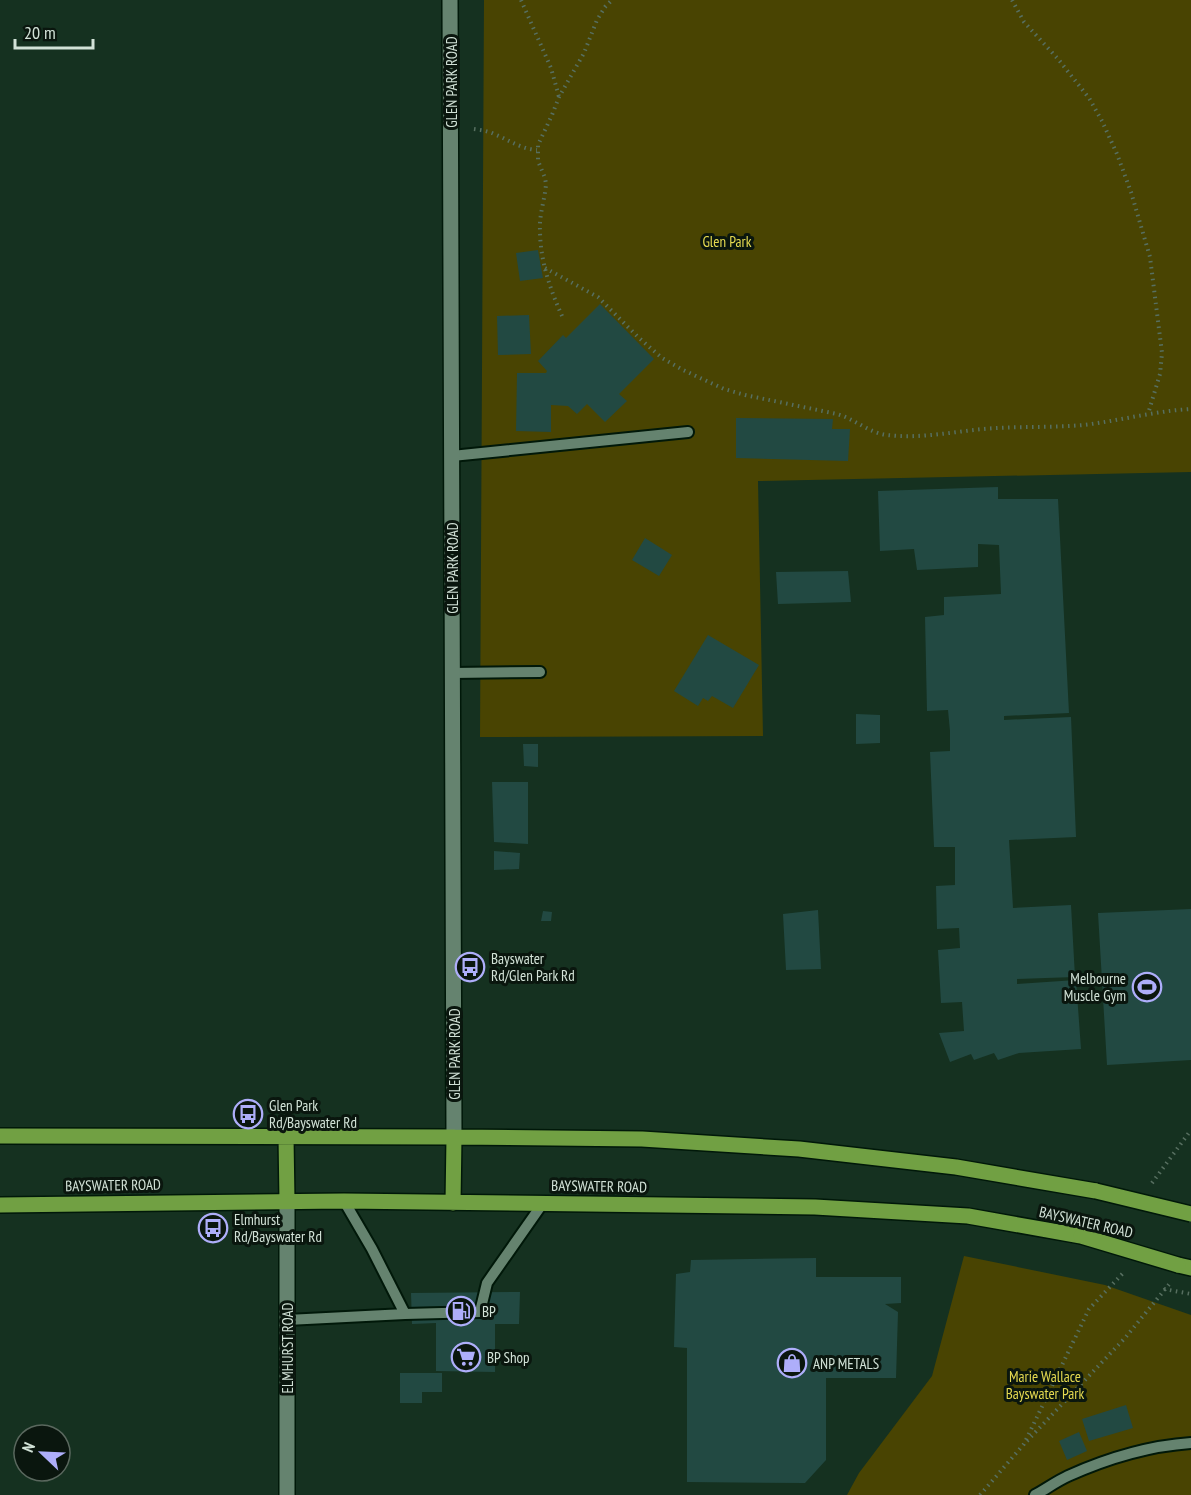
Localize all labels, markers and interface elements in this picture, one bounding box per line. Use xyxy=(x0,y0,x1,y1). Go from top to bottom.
scale bar xyxy=(15,12,93,50)
text: 20 m xyxy=(24,21,56,44)
street label: GLEN PARK ROAD xyxy=(442,36,461,128)
park label: Glen Park xyxy=(702,232,752,251)
street label: GLEN PARK ROAD xyxy=(443,522,462,614)
place label: Bayswater Rd/Glen Park Rd xyxy=(491,949,575,985)
bus stop icon: Bayswater Rd/Glen Park Rd xyxy=(454,951,486,983)
place label: Melbourne Muscle Gym xyxy=(1064,969,1126,1005)
sports icon: Melbourne Muscle Gym xyxy=(1131,971,1163,1003)
street label: GLEN PARK ROAD xyxy=(445,1008,464,1100)
place label: Glen Park Rd/Bayswater Rd xyxy=(269,1096,357,1132)
bus stop icon: Glen Park Rd/Bayswater Rd xyxy=(232,1098,264,1130)
street label: BAYSWATER ROAD xyxy=(65,1175,161,1195)
street label: BAYSWATER ROAD xyxy=(551,1176,647,1196)
street label: BAYSWATER ROAD xyxy=(1037,1202,1135,1242)
place label: Elmhurst Rd/Bayswater Rd xyxy=(234,1210,322,1246)
bus stop icon: Elmhurst Rd/Bayswater Rd xyxy=(197,1212,229,1244)
fuel station icon: BP xyxy=(445,1295,477,1327)
place label: BP xyxy=(482,1302,496,1321)
street label: ELMHURST ROAD xyxy=(278,1303,297,1393)
supermarket icon: BP Shop xyxy=(450,1341,482,1373)
shop icon: ANP METALS xyxy=(776,1347,808,1379)
place label: BP Shop xyxy=(487,1348,530,1367)
place label: ANP METALS xyxy=(813,1354,879,1373)
park label: Marie Wallace Bayswater Park xyxy=(1006,1367,1084,1403)
north arrow xyxy=(12,1423,72,1483)
text: N xyxy=(17,1439,39,1455)

